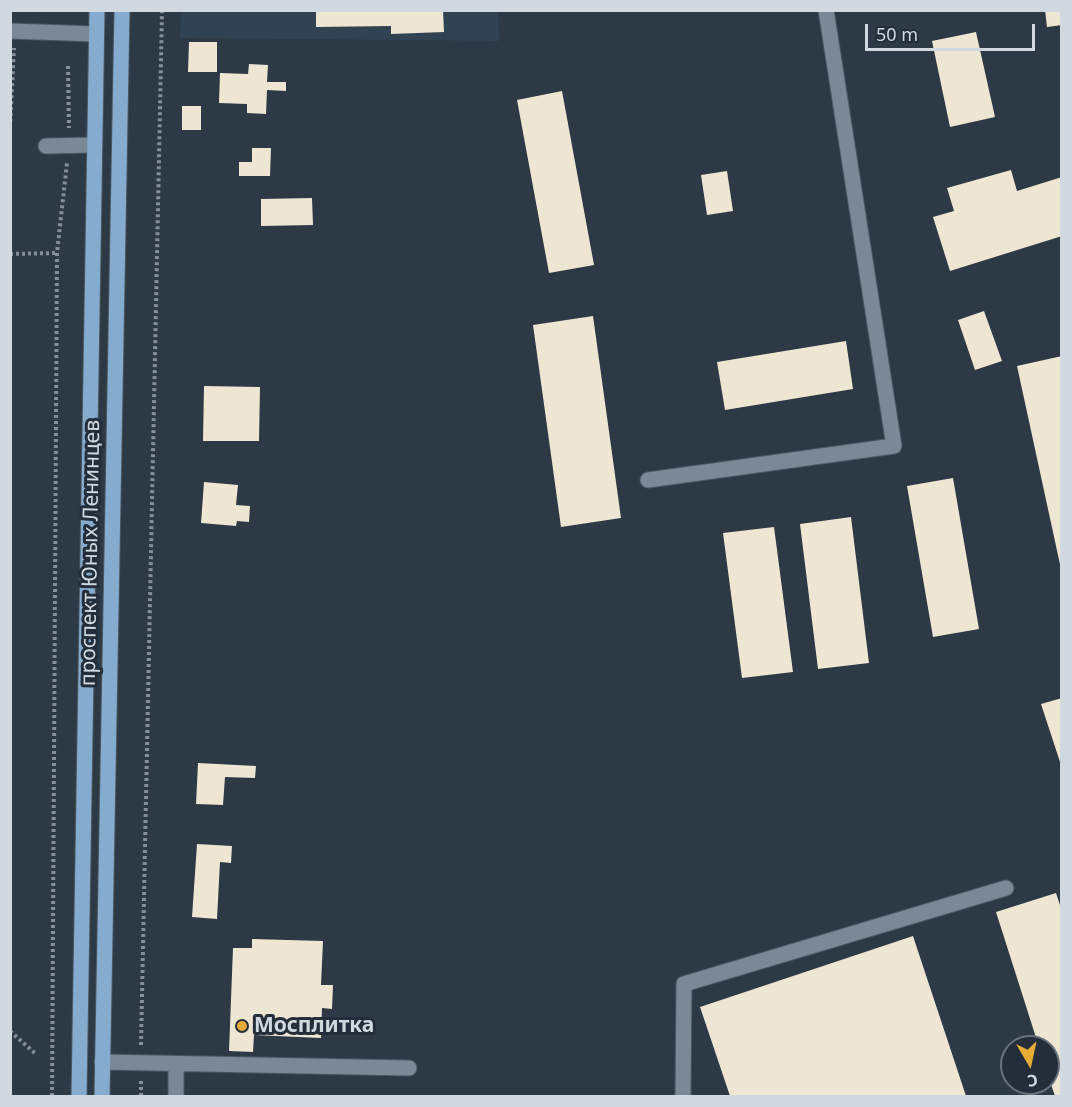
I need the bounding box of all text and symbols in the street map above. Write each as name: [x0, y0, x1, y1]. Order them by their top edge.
scale bar: [868, 12, 1038, 50]
text: 50 m: [876, 22, 918, 46]
street label: проспект Юных Ленинцев: [76, 420, 106, 686]
place label: Мосплитка: [254, 1013, 374, 1039]
marker: Мосплитка: [235, 1019, 249, 1033]
north arrow: [1000, 1035, 1060, 1095]
text: С: [1026, 1069, 1039, 1092]

